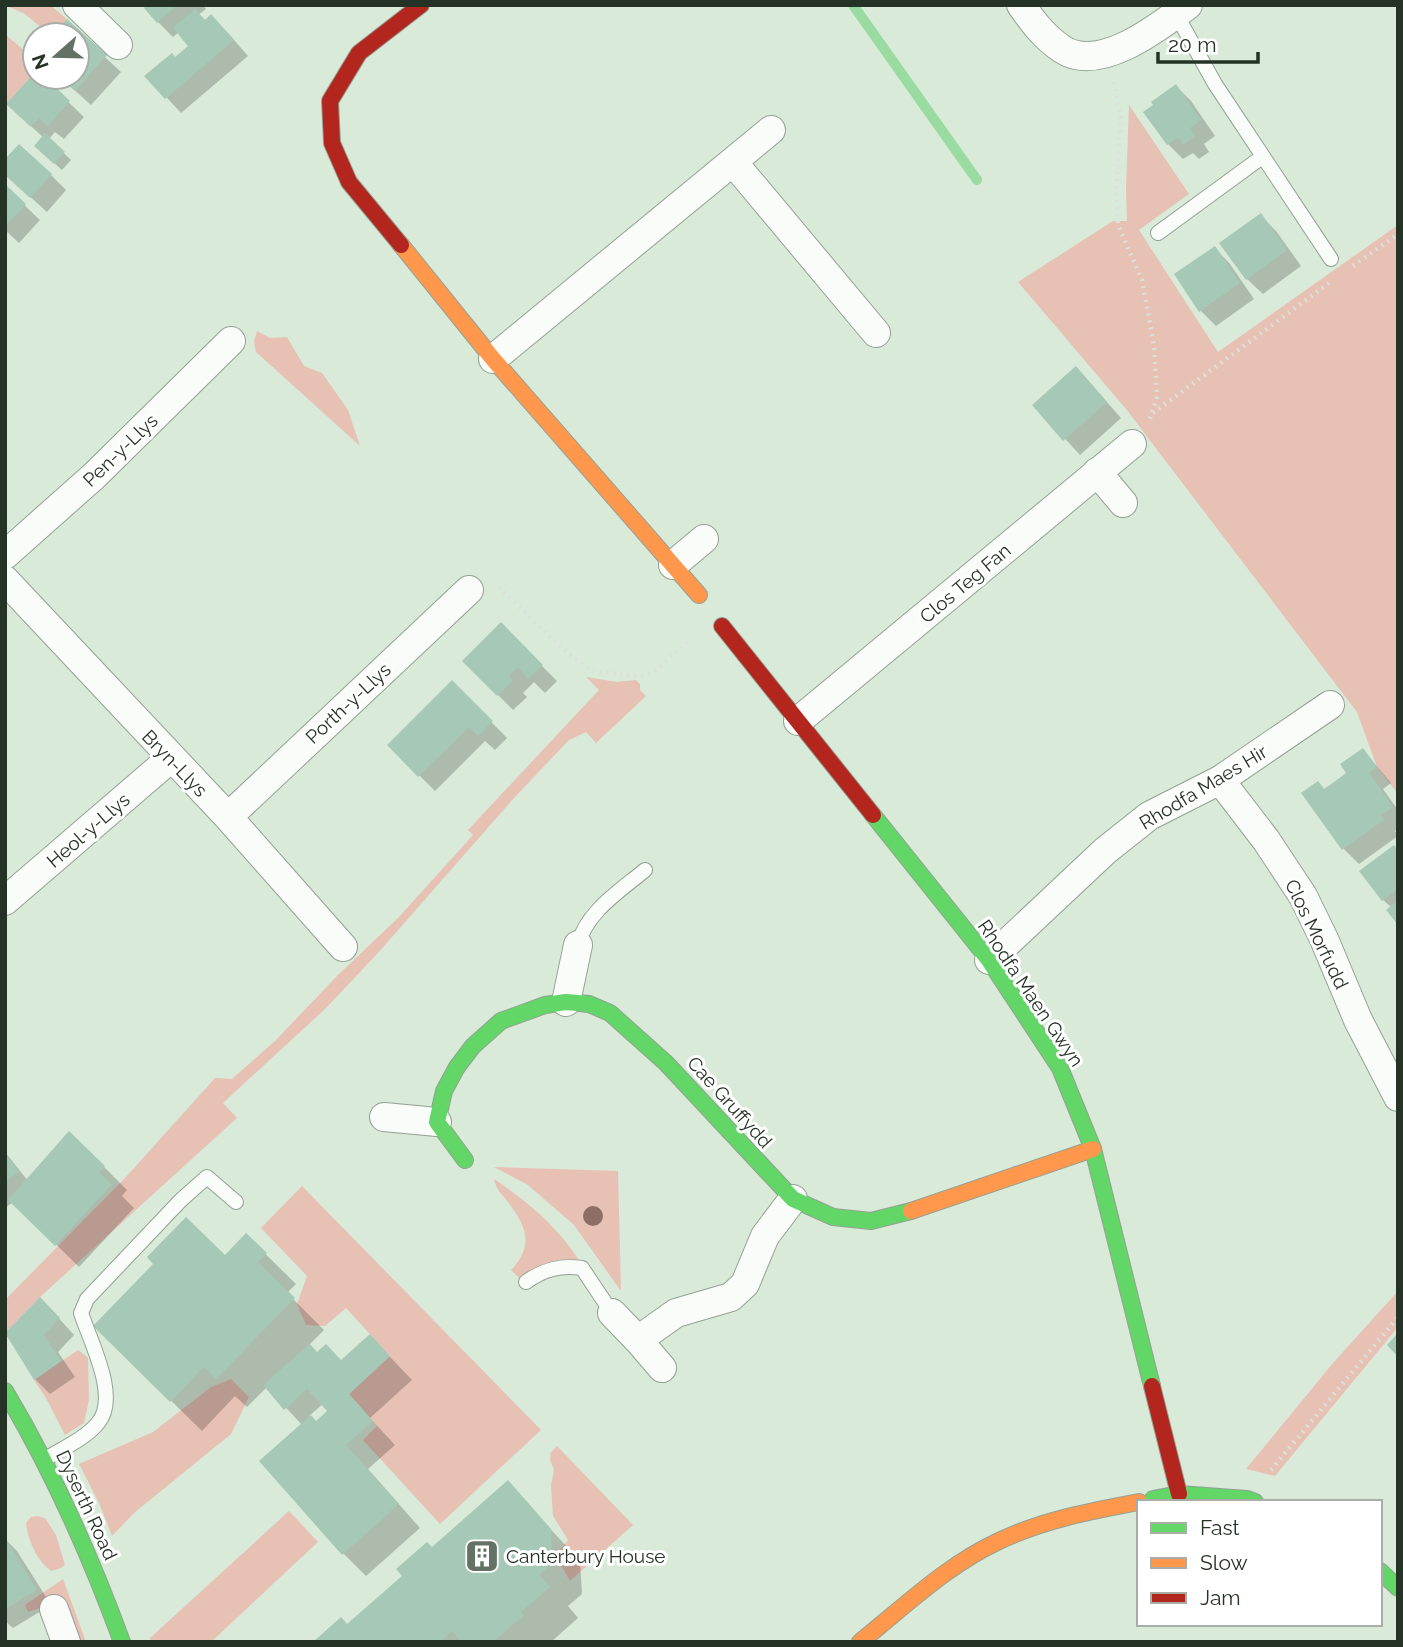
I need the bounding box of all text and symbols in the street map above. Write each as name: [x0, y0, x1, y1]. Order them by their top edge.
north arrow: [21, 21, 91, 91]
scale bar: [1158, 21, 1258, 65]
text: 20 m: [1168, 32, 1216, 57]
text: N: [27, 51, 53, 72]
street label: Pen-y-Llys: [78, 409, 162, 491]
street label: Clos Teg Fan: [915, 539, 1015, 627]
street label: Porth-y-Llys: [301, 658, 395, 748]
street label: Bryn-Llys: [138, 725, 212, 801]
street label: Rhodfa Maes Hir: [1135, 740, 1271, 834]
street label: Heol-y-Llys: [42, 788, 134, 872]
street label: Clos Morfudd: [1281, 876, 1353, 992]
street label: Rhodfa Maen Gwyn: [974, 915, 1088, 1071]
street label: Cae Gruffydd: [683, 1052, 777, 1152]
street label: Dyserth Road: [52, 1447, 122, 1563]
legend: [1137, 1500, 1382, 1626]
text: Fast: [1200, 1515, 1240, 1540]
building icon: Canterbury House: [463, 1537, 501, 1575]
place label: Canterbury House: [506, 1545, 665, 1567]
text: Slow: [1200, 1550, 1248, 1575]
text: Jam: [1200, 1585, 1241, 1610]

